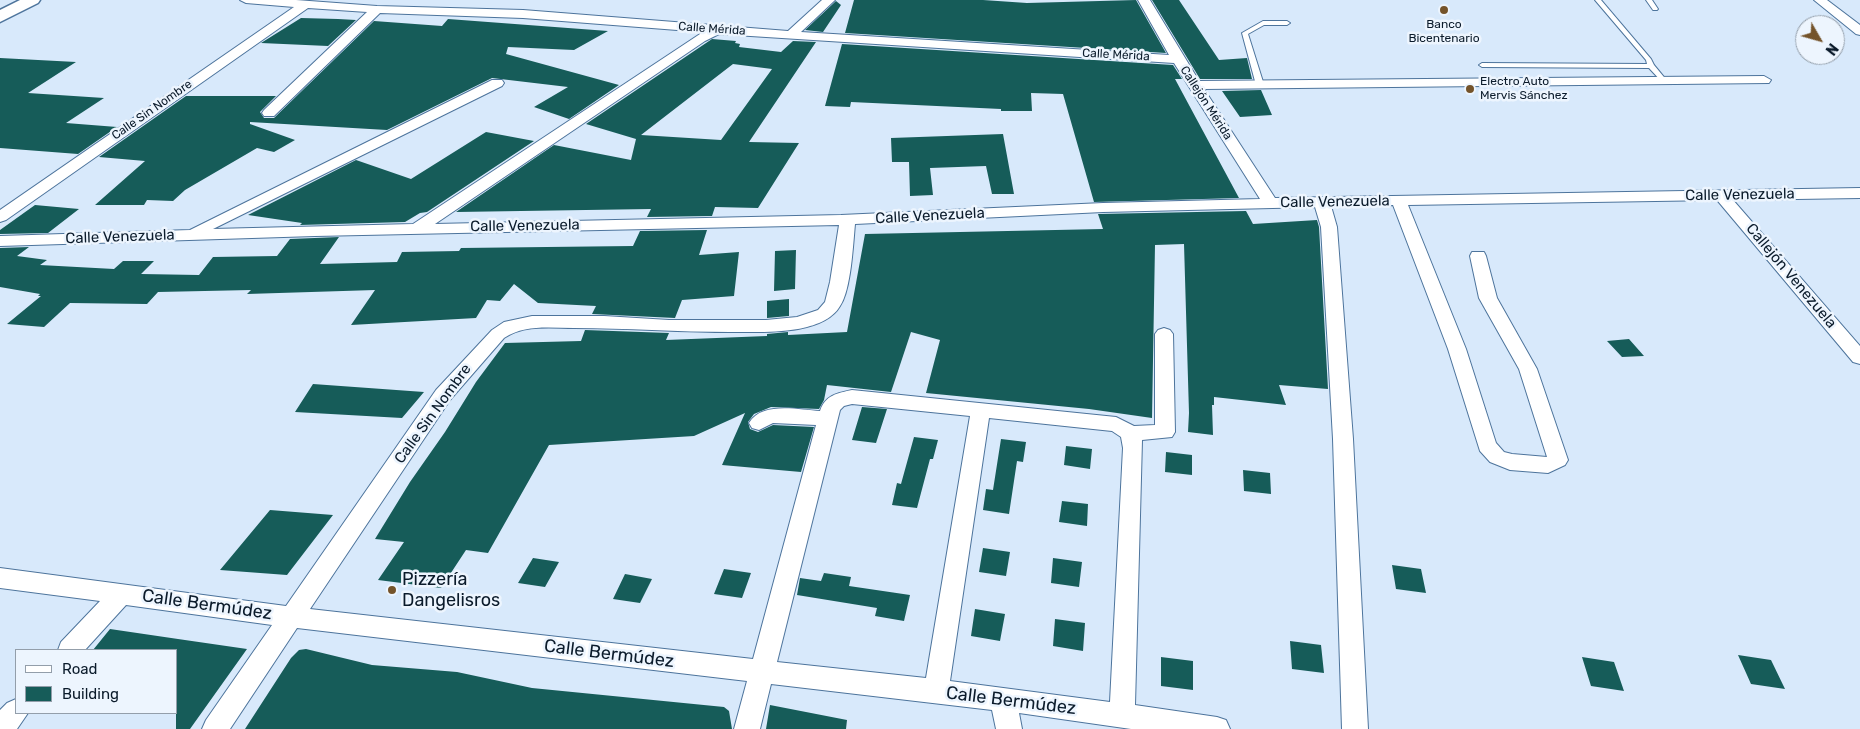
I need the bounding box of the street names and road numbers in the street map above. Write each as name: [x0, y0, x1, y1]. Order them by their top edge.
street label: Calle Mérida: [678, 19, 746, 39]
street label: Calle Mérida: [1082, 46, 1150, 64]
street label: Callejón Mérida: [1177, 64, 1235, 142]
street label: Calle Sin Nombre: [109, 77, 195, 143]
street label: Calle Venezuela: [1685, 185, 1795, 205]
street label: Calle Venezuela: [1280, 192, 1390, 212]
street label: Calle Venezuela: [875, 204, 985, 228]
street label: Calle Venezuela: [470, 216, 580, 236]
street label: Callejón Venezuela: [1742, 220, 1840, 332]
street label: Calle Venezuela: [65, 226, 175, 248]
street label: Calle Sin Nombre: [391, 361, 475, 467]
street label: Calle Bermúdez: [141, 585, 273, 625]
street label: Calle Bermúdez: [543, 635, 675, 673]
street label: Calle Bermúdez: [945, 682, 1077, 720]

